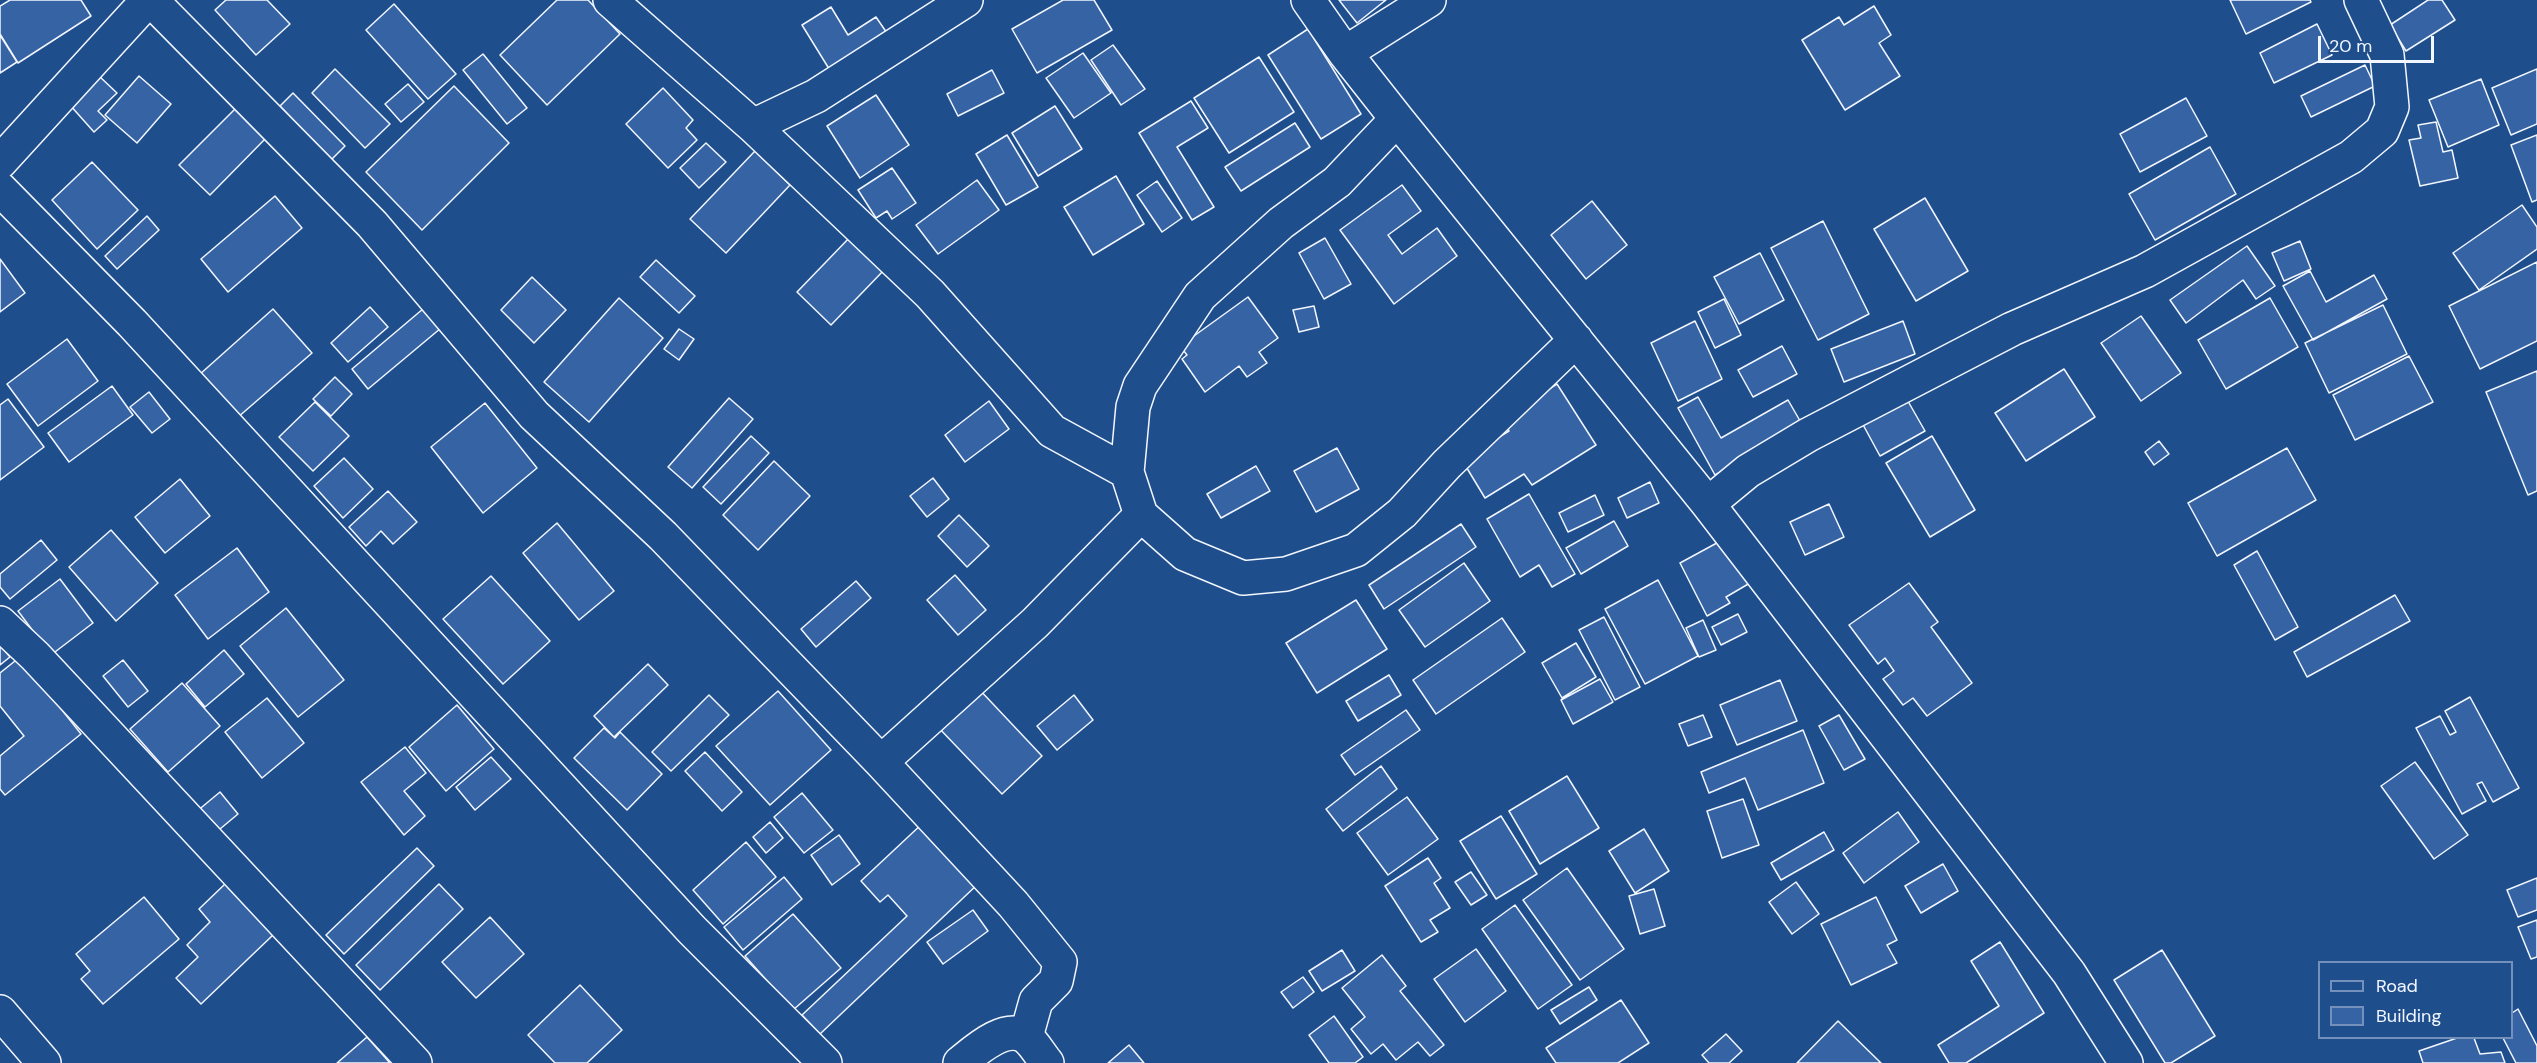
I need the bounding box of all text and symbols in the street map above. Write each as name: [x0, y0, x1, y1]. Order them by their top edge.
scale bar: [2321, 24, 2436, 62]
text: 20 m: [2329, 34, 2372, 58]
legend: [2318, 961, 2513, 1039]
text: Road: [2376, 974, 2418, 998]
text: Building: [2376, 1004, 2441, 1028]

